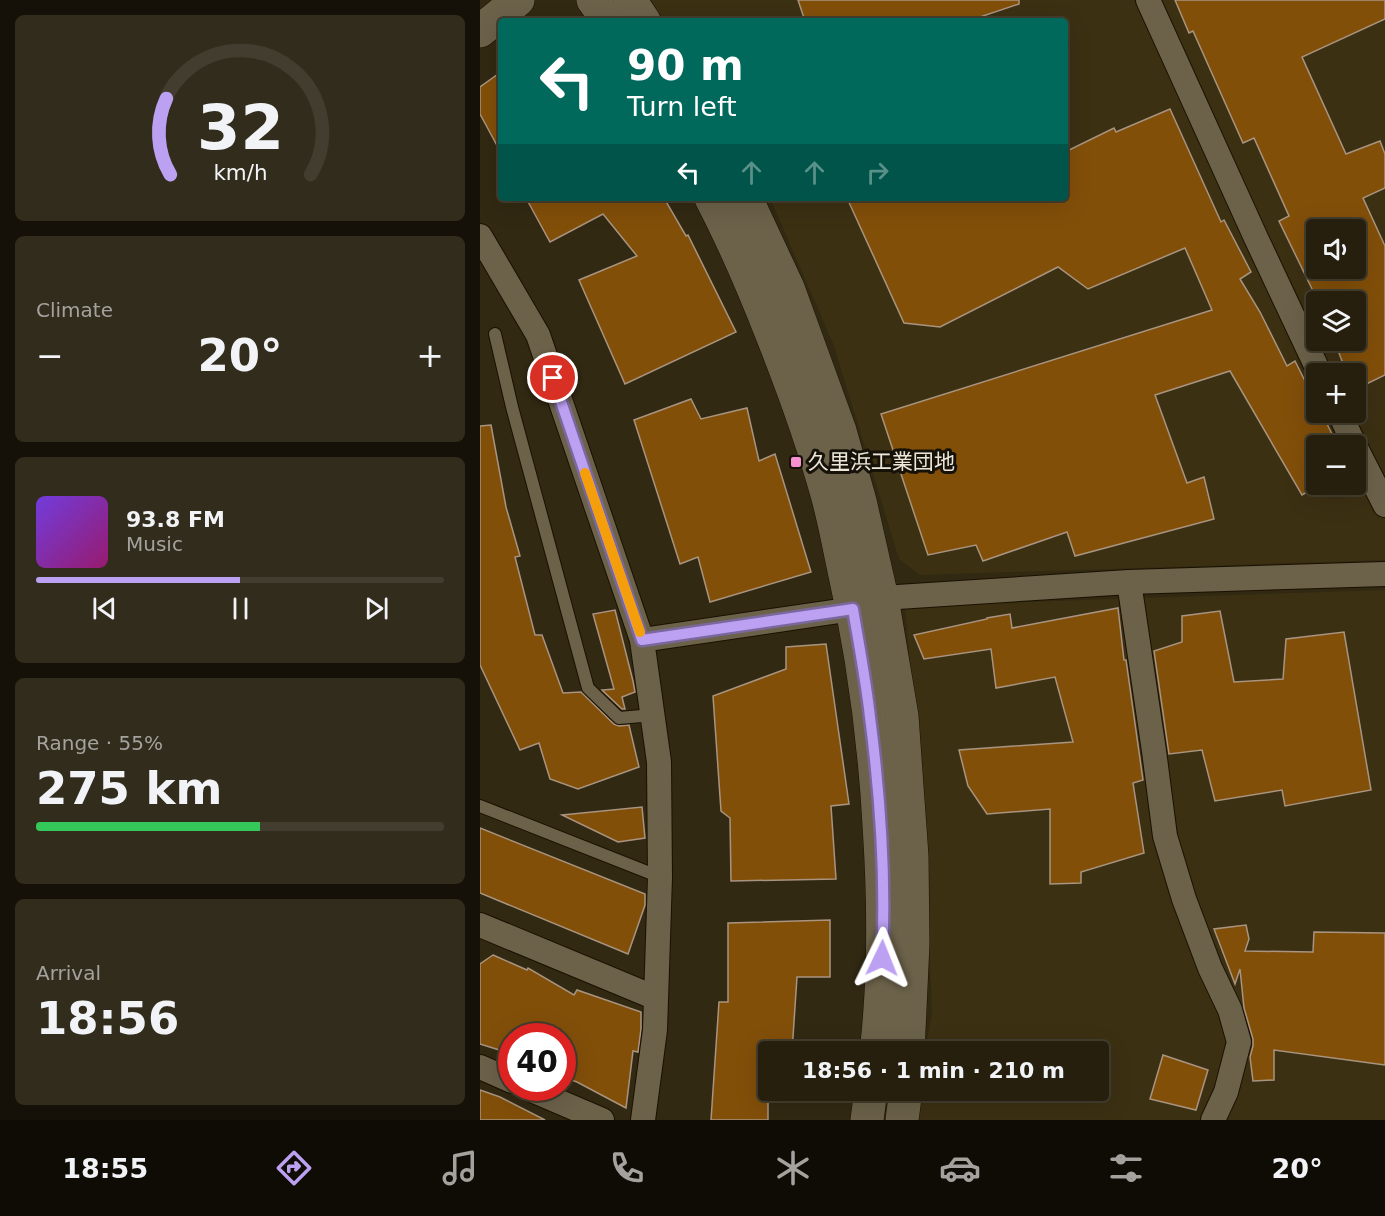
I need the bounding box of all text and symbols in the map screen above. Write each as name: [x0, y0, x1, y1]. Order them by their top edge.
text: 90 m: [627, 41, 744, 90]
icon: left: [528, 42, 606, 120]
text: 32: [197, 91, 283, 164]
text: Turn left: [627, 91, 737, 122]
icon: left: [672, 156, 705, 189]
icon: ahead: [735, 156, 768, 189]
icon: ahead: [798, 156, 831, 189]
icon: right: [861, 156, 894, 189]
text: km/h: [213, 160, 267, 185]
map controls: [1306, 219, 1366, 495]
button: sound: [1306, 219, 1366, 279]
button: layers: [1306, 291, 1366, 351]
text: Climate: [36, 298, 113, 322]
text: 20°: [197, 329, 283, 382]
text: −: [36, 336, 64, 375]
text: +: [416, 336, 444, 375]
pin: [527, 352, 578, 403]
icon: arrive: [536, 361, 569, 394]
button: +: [1306, 363, 1366, 423]
button: −: [1306, 435, 1366, 495]
place label: 久里浜工業団地: [808, 450, 955, 474]
marker: 久里浜工業団地: [789, 455, 803, 469]
text: 93.8 FM: [126, 507, 225, 532]
text: Music: [126, 532, 183, 556]
icon: previous: [88, 592, 121, 625]
icon: pause: [224, 592, 257, 625]
icon: next: [360, 592, 393, 625]
text: Range · 55%: [36, 731, 163, 755]
text: 275 km: [36, 762, 222, 815]
position arrow: [850, 926, 914, 990]
text: Arrival: [36, 961, 101, 985]
text: 18:56: [36, 992, 179, 1045]
speed limit sign: 40: [498, 1023, 576, 1101]
text: 18:56 · 1 min · 210 m: [802, 1058, 1065, 1083]
icon: directions: [273, 1147, 315, 1189]
icon: music: [439, 1147, 481, 1189]
icon: phone: [606, 1147, 648, 1189]
icon: climate: [772, 1147, 814, 1189]
icon: car: [939, 1147, 981, 1189]
icon: filters: [1105, 1147, 1147, 1189]
text: 18:55: [62, 1153, 148, 1184]
text: 20°: [1272, 1153, 1323, 1184]

